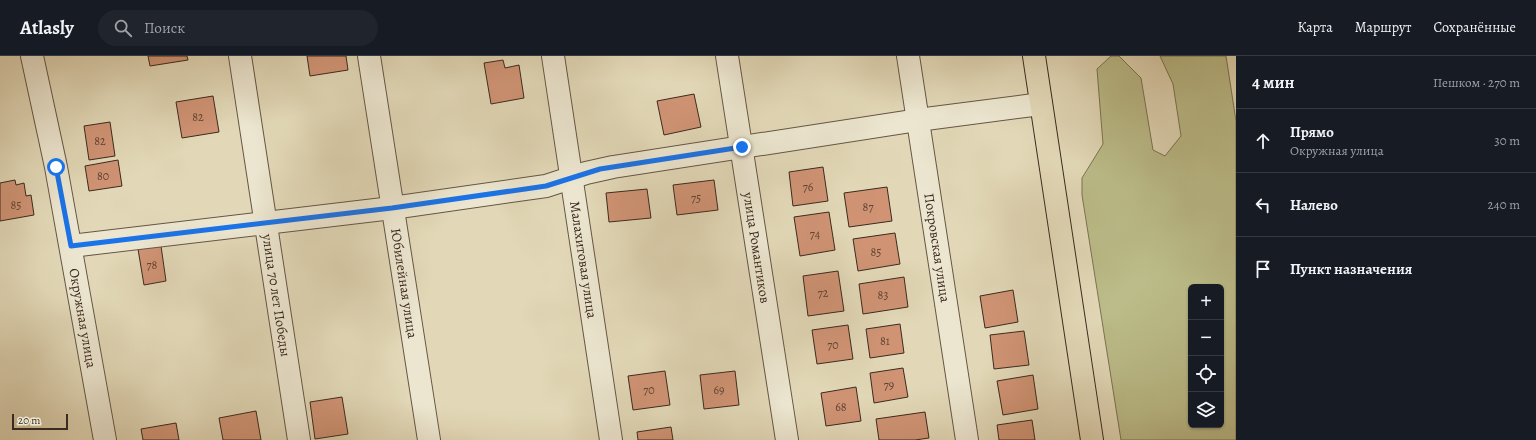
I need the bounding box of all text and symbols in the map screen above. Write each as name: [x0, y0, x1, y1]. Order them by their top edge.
search box: [98, 10, 378, 46]
text: Atlasly: [20, 15, 74, 41]
icon: search: [112, 17, 134, 39]
text: Поиск: [144, 18, 185, 38]
text: Карта: [1298, 18, 1333, 37]
text: Маршрут: [1355, 18, 1411, 37]
text: Сохранённые: [1433, 18, 1516, 37]
text: 4 мин: [1252, 71, 1295, 94]
text: Пешком · 270 m: [1433, 74, 1520, 91]
house number: 82: [192, 109, 204, 125]
text: Прямо: [1290, 122, 1334, 142]
icon: ahead: [1252, 130, 1274, 152]
text: 30 m: [1494, 132, 1520, 149]
house number: 82: [94, 133, 106, 149]
route end: [733, 138, 751, 156]
text: Окружная улица: [1290, 142, 1384, 159]
route start: [47, 158, 65, 176]
house number: 80: [97, 168, 109, 184]
house number: 76: [803, 179, 814, 195]
house number: 75: [691, 190, 701, 206]
street label: улица Романтиков: [739, 190, 775, 305]
street label: Покровская улица: [920, 192, 955, 304]
icon: left: [1252, 194, 1274, 216]
text: Налево: [1290, 195, 1338, 215]
text: 240 m: [1488, 196, 1520, 213]
house number: 85: [11, 197, 21, 213]
house number: 87: [863, 199, 874, 215]
street label: Малахитовая улица: [566, 200, 602, 320]
house number: 74: [810, 226, 821, 242]
street label: Юбилейная улица: [387, 227, 423, 340]
street label: улица 70 лет Победы: [258, 232, 296, 358]
house number: 85: [871, 244, 881, 260]
house number: 78: [147, 257, 158, 273]
icon: arrive: [1252, 258, 1274, 280]
text: Пункт назначения: [1290, 259, 1412, 279]
street label: Окружная улица: [65, 267, 101, 370]
map controls: [1188, 284, 1224, 428]
button: +: [1188, 284, 1224, 320]
house number: 72: [818, 285, 829, 301]
house number: 83: [878, 287, 888, 303]
button: −: [1188, 320, 1224, 356]
house number: 81: [880, 333, 890, 349]
house number: 70: [827, 337, 839, 353]
button: locate: [1188, 356, 1224, 392]
house number: 79: [884, 377, 894, 393]
house number: 70: [643, 382, 655, 398]
house number: 69: [713, 382, 725, 398]
button: layers: [1188, 392, 1224, 428]
house number: 68: [835, 399, 847, 415]
scale bar: [12, 412, 68, 431]
text: 20 m: [18, 413, 40, 428]

